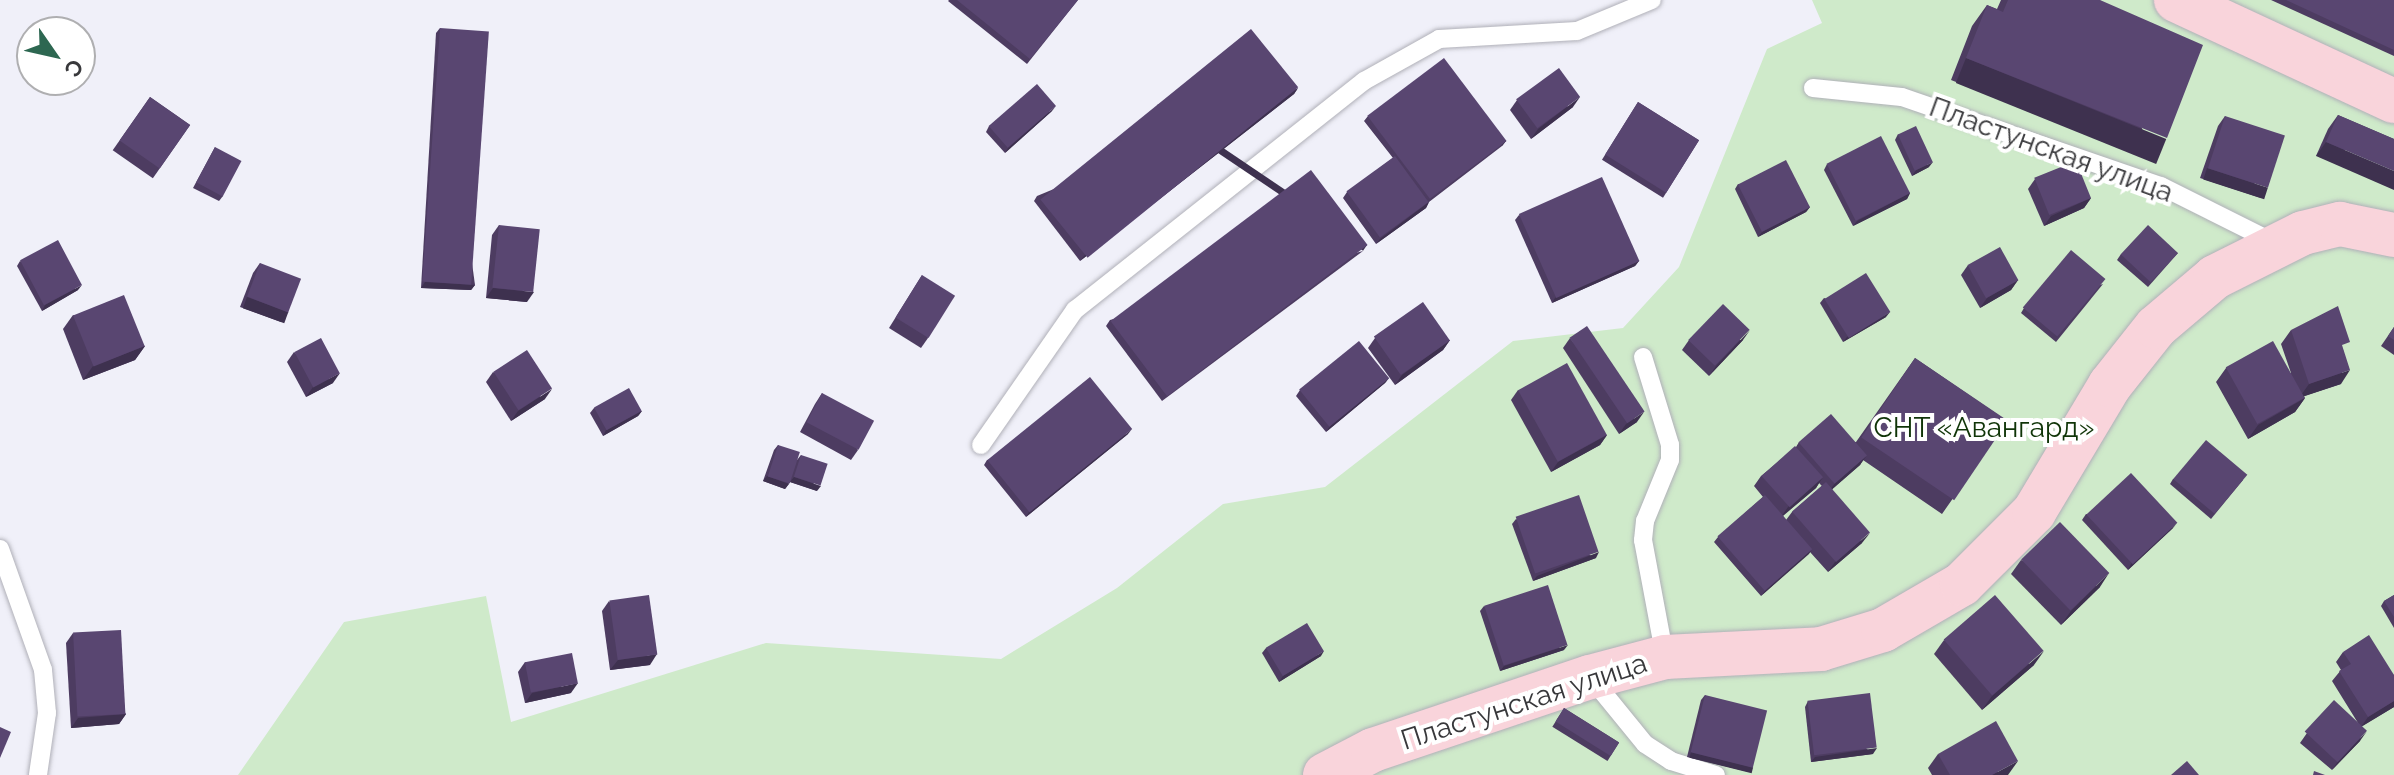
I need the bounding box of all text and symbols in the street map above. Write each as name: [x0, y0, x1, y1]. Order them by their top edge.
north arrow: [16, 16, 96, 96]
text: С: [59, 55, 89, 82]
street label: Пластунская улица: [1924, 90, 2178, 210]
park label: СНТ «Авангард»: [1873, 411, 2095, 445]
street label: Пластунская улица: [1396, 646, 1652, 758]

